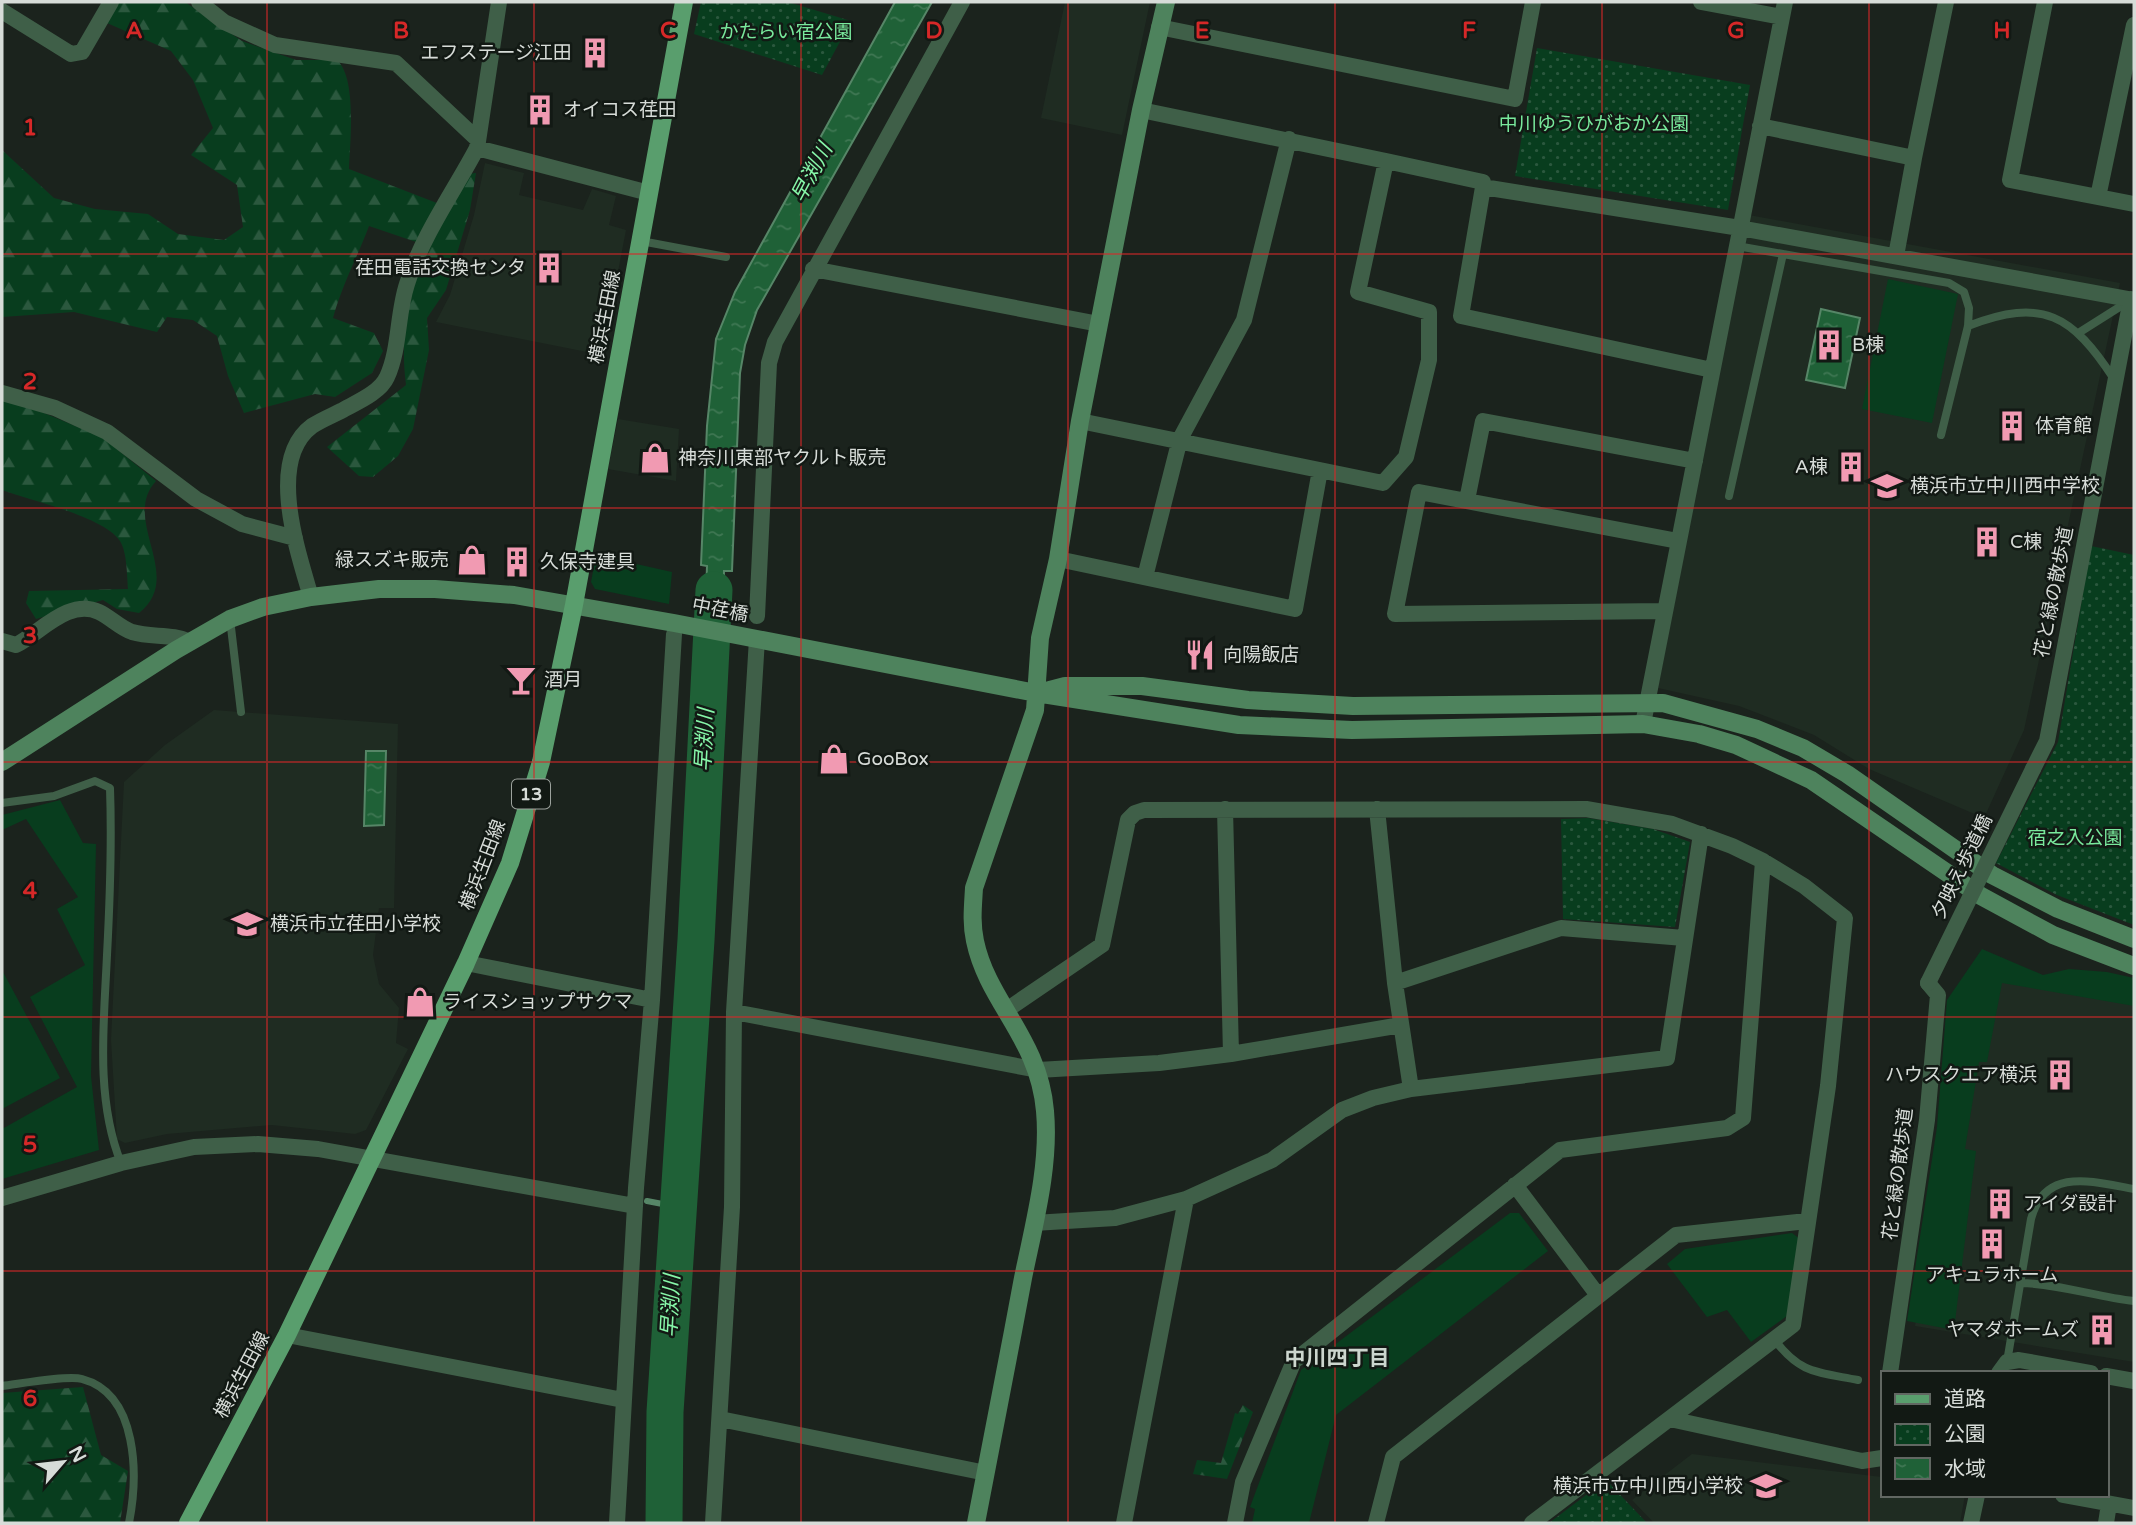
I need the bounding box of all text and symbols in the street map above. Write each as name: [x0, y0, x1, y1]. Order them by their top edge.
text: A: [125, 17, 143, 45]
text: B: [393, 17, 409, 45]
text: C: [660, 17, 676, 45]
text: D: [925, 17, 943, 45]
text: E: [1195, 17, 1209, 45]
text: F: [1462, 17, 1476, 45]
text: G: [1727, 17, 1745, 45]
text: H: [1993, 17, 2011, 45]
park label: かたらい宿公園: [719, 21, 853, 43]
building icon: エフステージ江田: [578, 36, 612, 70]
place label: エフステージ江田: [420, 42, 572, 64]
building icon: オイコス荏田: [523, 93, 557, 127]
place label: オイコス荏田: [563, 99, 677, 121]
park label: 中川ゆうひがおか公園: [1499, 113, 1689, 135]
text: 1: [23, 114, 37, 142]
water label: 早渕川: [786, 138, 839, 207]
building icon: 荏田電話交換センタ: [532, 251, 566, 285]
place label: 荏田電話交換センタ: [355, 257, 526, 279]
street label: 横浜生田線: [585, 268, 625, 366]
building icon: B棟: [1812, 328, 1846, 362]
place label: B棟: [1852, 334, 1884, 356]
text: 2: [23, 368, 37, 396]
building icon: 体育館: [1995, 409, 2029, 443]
place label: 体育館: [2035, 415, 2092, 437]
shop icon: 神奈川東部ヤクルト販売: [638, 441, 672, 475]
place label: 神奈川東部ヤクルト販売: [678, 447, 886, 469]
building icon: A棟: [1834, 450, 1868, 484]
place label: A棟: [1795, 456, 1828, 478]
school or university icon: 横浜市立中川西中学校: [1870, 469, 1904, 503]
place label: 横浜市立中川西中学校: [1910, 475, 2100, 497]
building icon: C棟: [1970, 525, 2004, 559]
street label: 花と緑の散歩道: [2031, 525, 2077, 659]
place label: C棟: [2010, 531, 2042, 553]
shop icon: 緑スズキ販売: [455, 543, 489, 577]
building icon: 久保寺建具: [500, 545, 534, 579]
place label: 緑スズキ販売: [335, 549, 449, 571]
place label: 久保寺建具: [540, 551, 635, 573]
street label: 中荏橋: [690, 594, 750, 626]
text: 3: [23, 622, 37, 650]
restaurant icon: 向陽飯店: [1183, 638, 1217, 672]
place label: 向陽飯店: [1223, 644, 1299, 666]
bar icon: 酒月: [504, 663, 538, 697]
place label: 酒月: [544, 669, 582, 691]
water label: 早渕川: [691, 706, 719, 772]
shop icon: GooBox: [817, 742, 851, 776]
place label: GooBox: [857, 748, 929, 770]
road number: 13: [512, 780, 550, 808]
street label: 夕映え歩道橋: [1927, 811, 1997, 923]
street label: 横浜生田線: [456, 817, 510, 913]
park label: 宿之入公園: [2027, 827, 2123, 849]
text: 4: [23, 877, 38, 905]
school or university icon: 横浜市立荏田小学校: [230, 907, 264, 941]
place label: 横浜市立荏田小学校: [270, 913, 441, 935]
shop icon: ライスショップサクマ: [403, 985, 437, 1019]
place label: ライスショップサクマ: [443, 991, 632, 1013]
building icon: ハウスクエア横浜: [2043, 1058, 2077, 1092]
place label: ハウスクエア横浜: [1885, 1064, 2037, 1086]
street label: 花と緑の散歩道: [1879, 1107, 1917, 1241]
text: 5: [23, 1131, 37, 1159]
building icon: アイダ設計: [1983, 1187, 2017, 1221]
place label: アイダ設計: [2023, 1193, 2116, 1215]
building icon: アキュラホーム: [1975, 1227, 2009, 1261]
place label: アキュラホーム: [1926, 1264, 2058, 1286]
water label: 早渕川: [657, 1272, 685, 1338]
building icon: ヤマダホームズ: [2085, 1313, 2119, 1347]
place label: ヤマダホームズ: [1947, 1319, 2079, 1341]
street label: 横浜生田線: [210, 1328, 274, 1422]
district label: 中川四丁目: [1285, 1346, 1390, 1371]
legend: [1881, 1371, 2108, 1497]
text: 6: [23, 1385, 37, 1413]
text: 道路: [1944, 1387, 1986, 1412]
text: 公園: [1944, 1422, 1986, 1447]
north arrow: [28, 1427, 98, 1497]
text: N: [64, 1443, 90, 1466]
text: 水域: [1944, 1457, 1986, 1482]
school or university icon: 横浜市立中川西小学校: [1749, 1469, 1783, 1503]
place label: 横浜市立中川西小学校: [1553, 1475, 1743, 1497]

